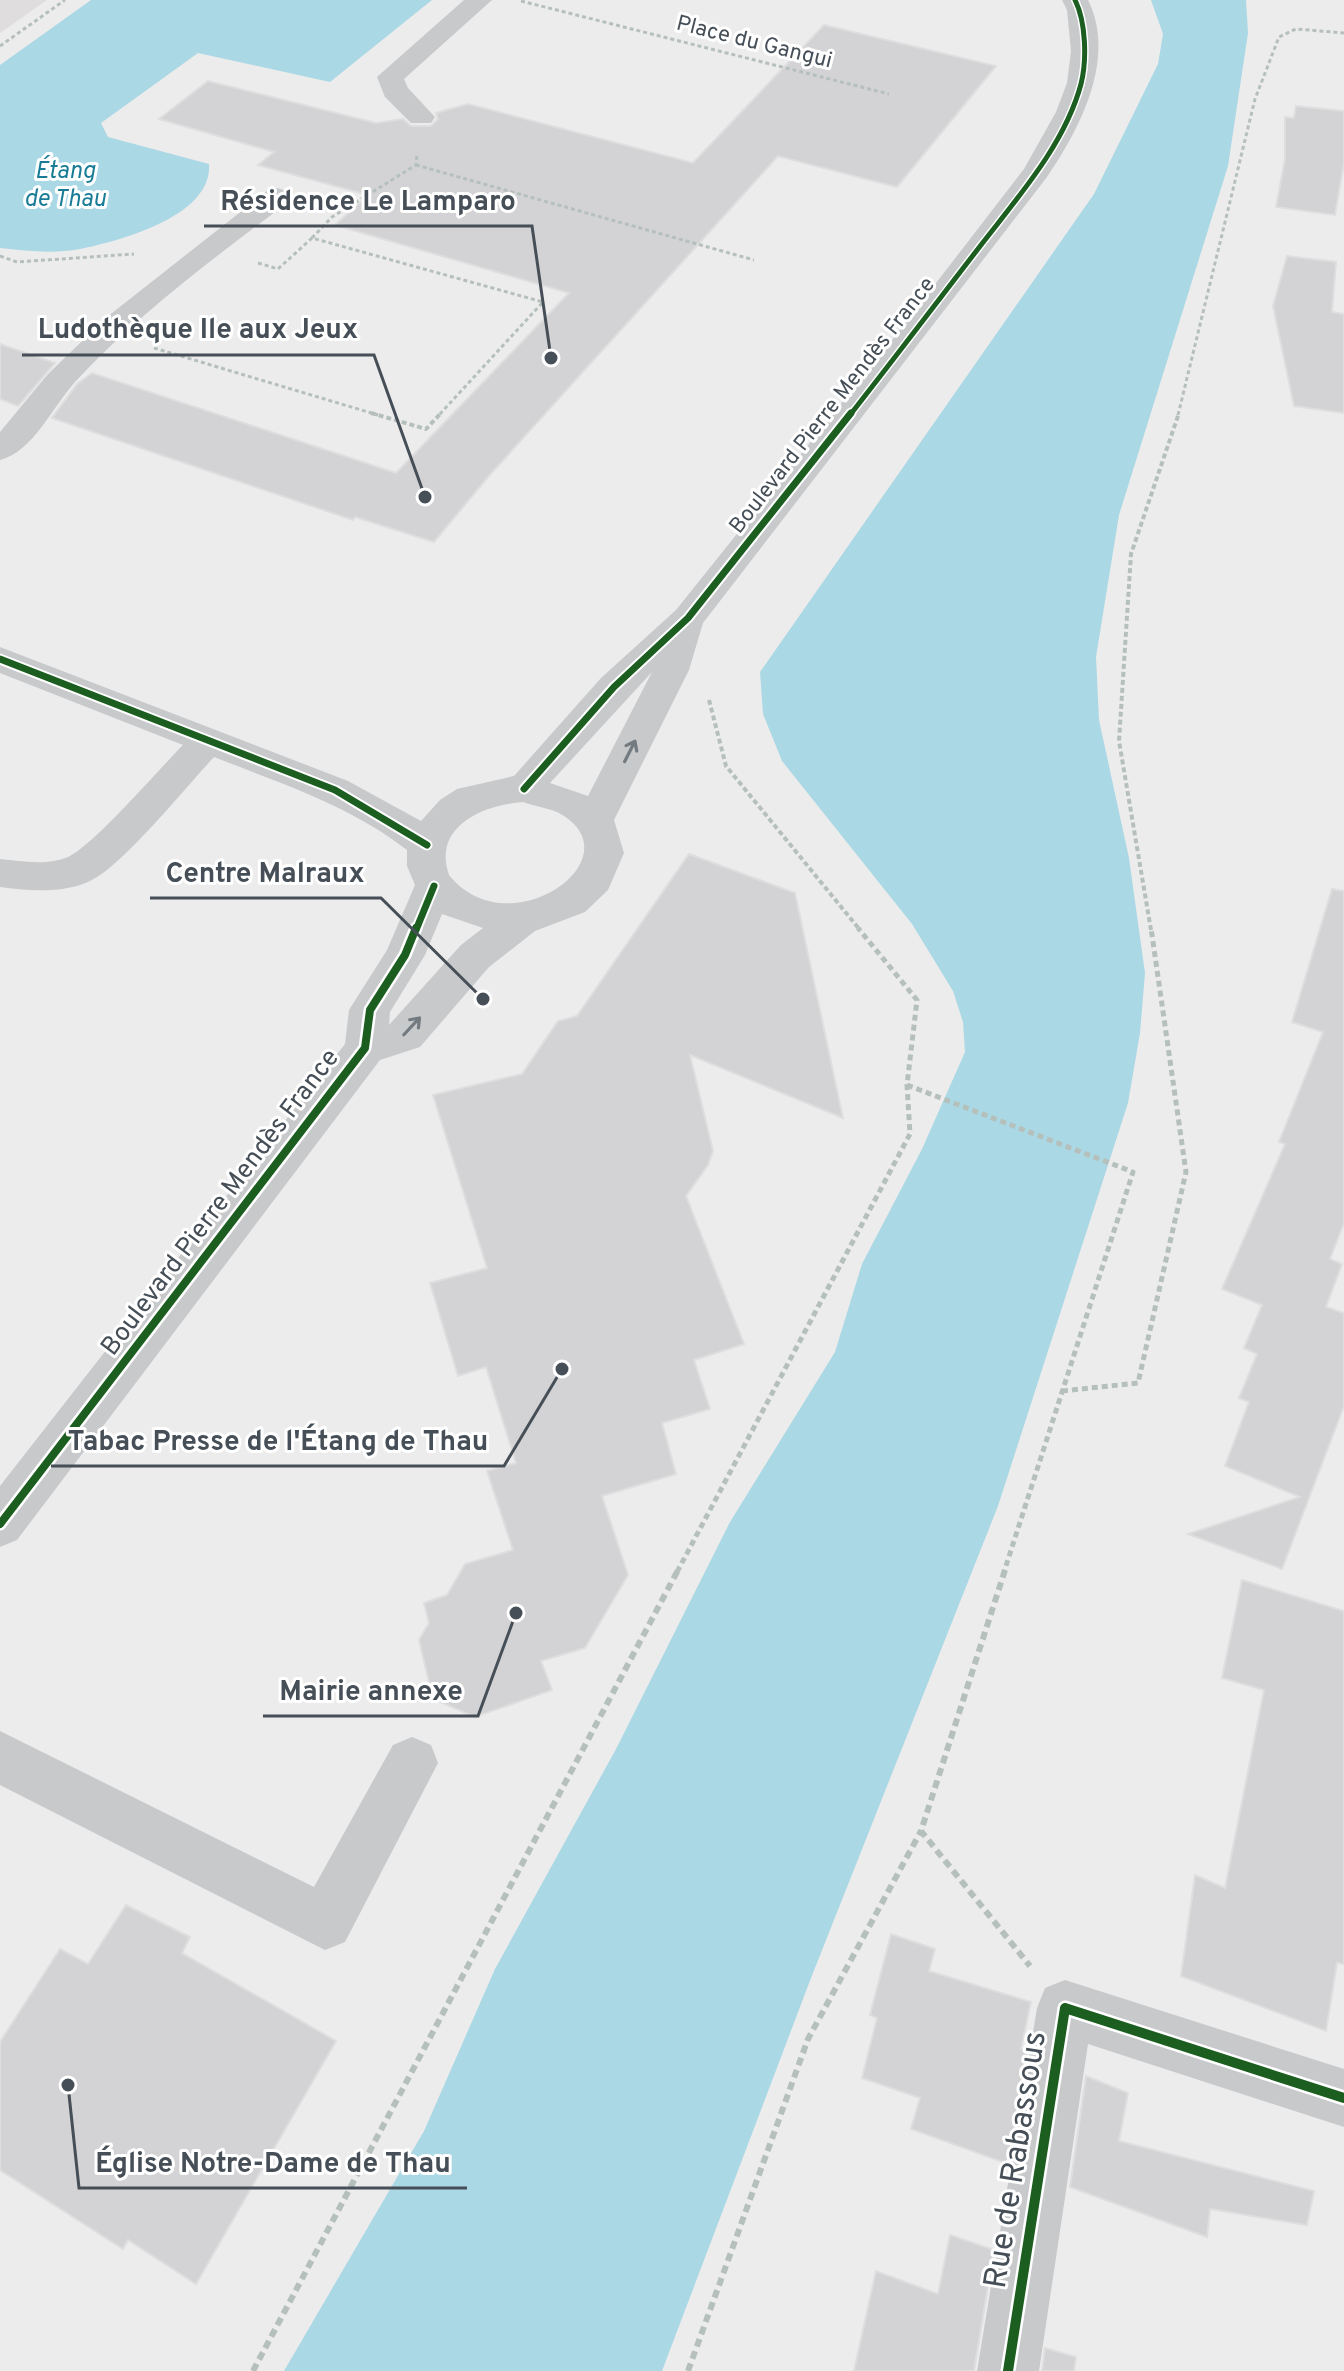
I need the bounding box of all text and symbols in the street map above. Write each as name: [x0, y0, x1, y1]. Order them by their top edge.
street label: Place du Gangui: [673, 11, 835, 75]
water label: Étang de Thau: [24, 155, 107, 215]
callout: Résidence Le Lamparo: [204, 174, 532, 226]
text: Résidence Le Lamparo: [220, 185, 516, 221]
street label: Boulevard Pierre Mendès France: [724, 272, 942, 540]
callout: Ludothèque Ile aux Jeux: [22, 303, 374, 355]
text: Ludothèque Ile aux Jeux: [38, 313, 358, 349]
one-way arrow: [623, 739, 639, 763]
callout: Centre Malraux: [150, 846, 381, 898]
text: Centre Malraux: [165, 857, 365, 893]
one-way arrow: [402, 1016, 421, 1037]
street label: Boulevard Pierre Mendès France: [95, 1043, 347, 1363]
callout: Tabac Presse de l'Étang de Thau: [51, 1414, 504, 1466]
text: Tabac Presse de l'Étang de Thau: [68, 1423, 488, 1461]
callout: Mairie annexe: [263, 1664, 478, 1716]
text: Mairie annexe: [279, 1675, 463, 1711]
street label: Rue de Rabassous: [977, 2029, 1057, 2291]
callout: Église Notre-Dame de Thau: [79, 2136, 467, 2188]
text: Église Notre-Dame de Thau: [95, 2145, 451, 2183]

